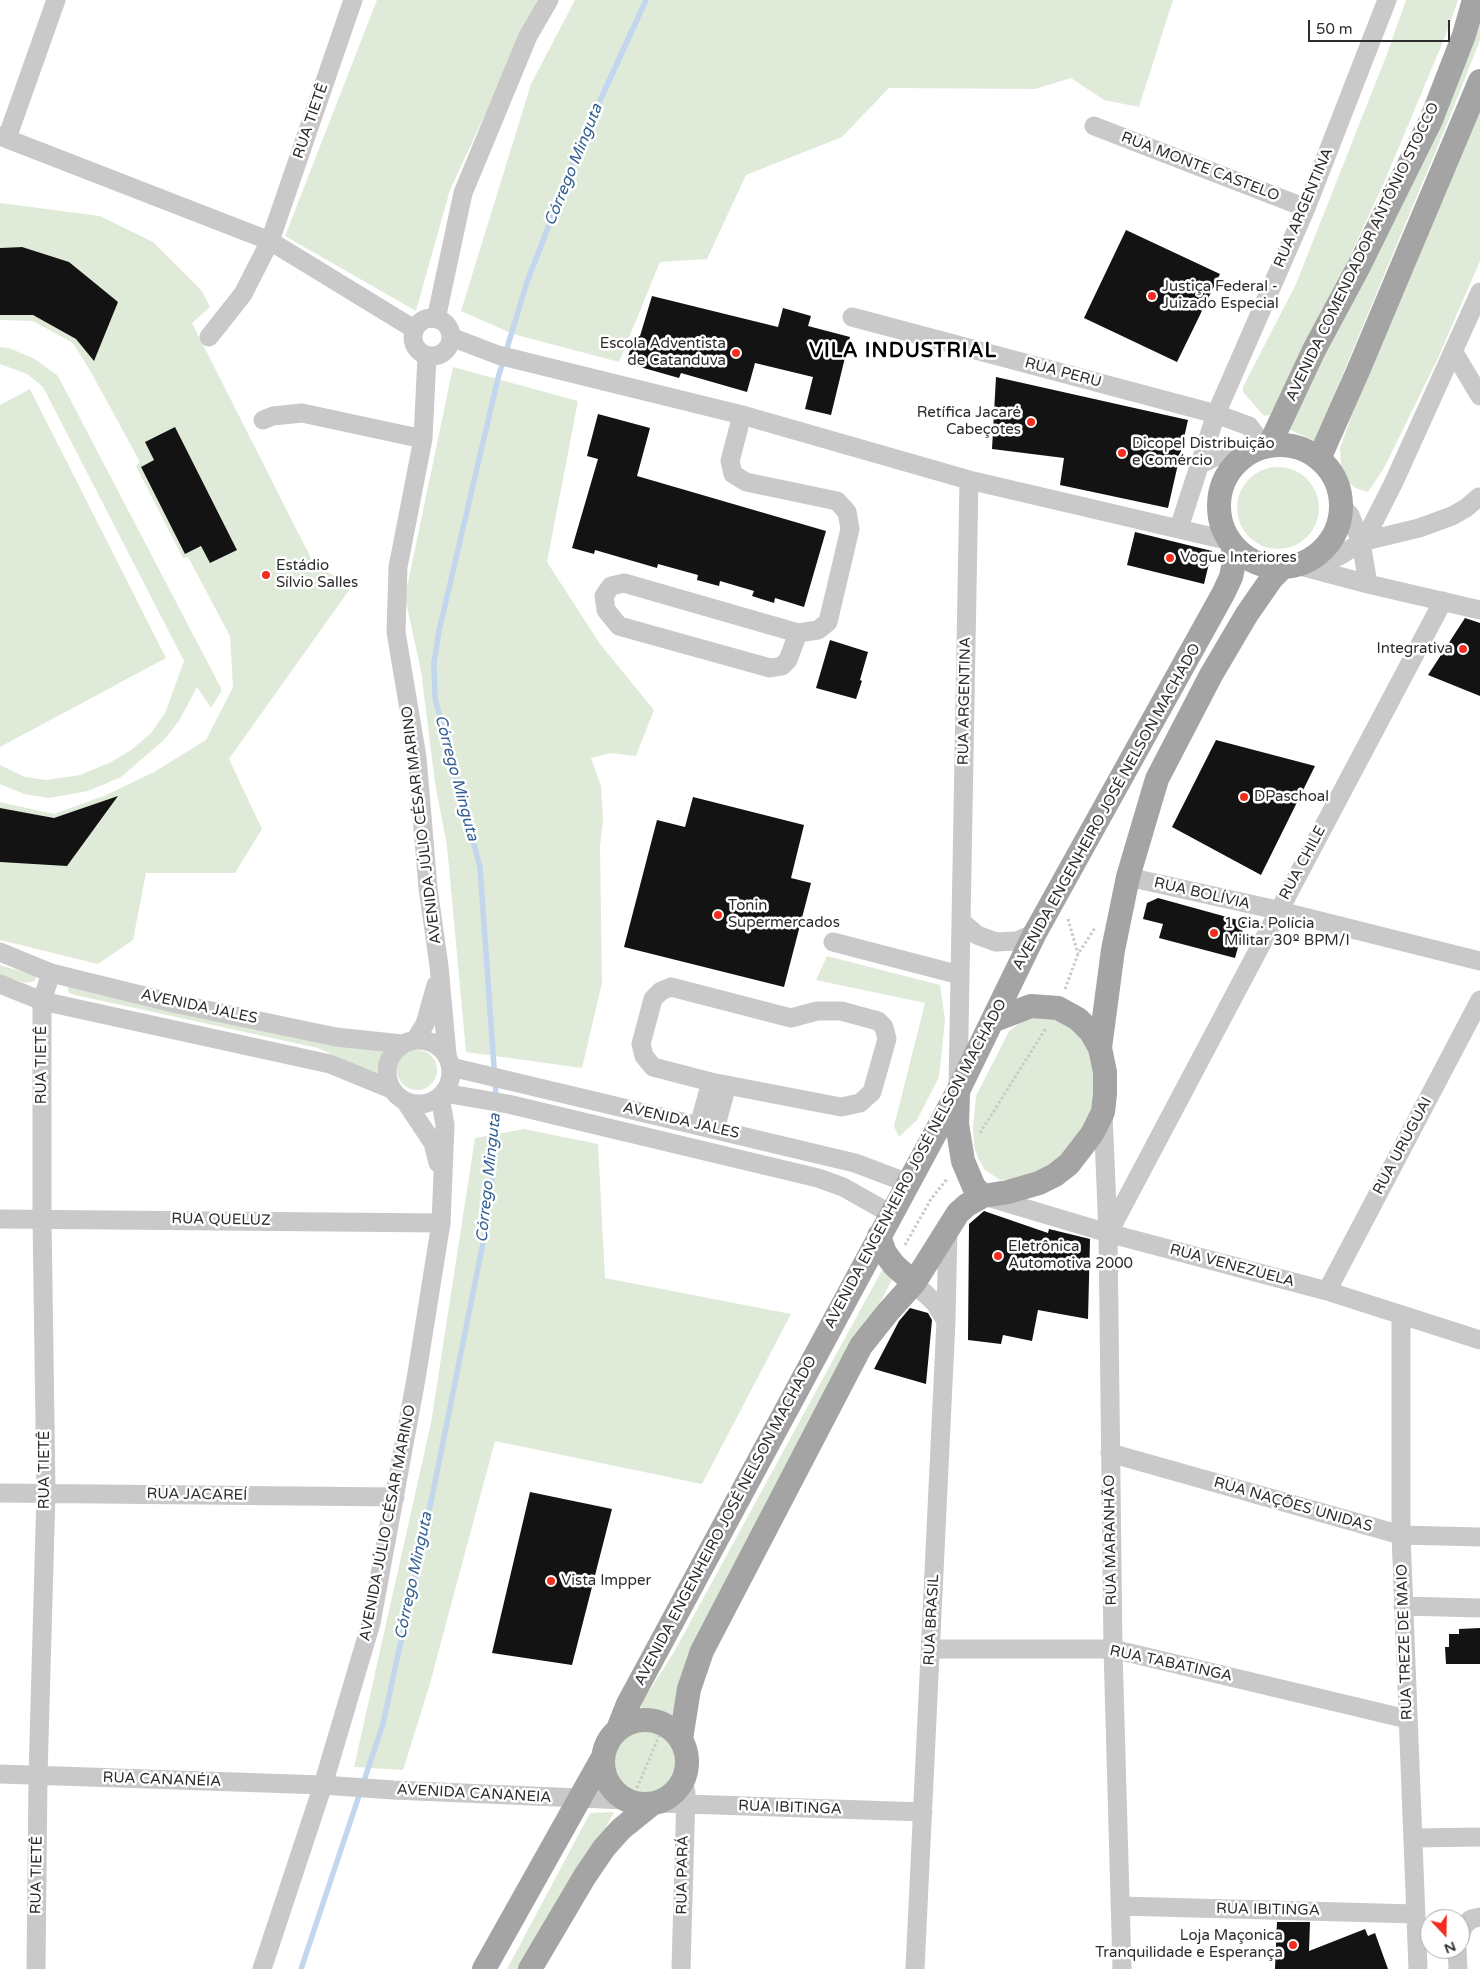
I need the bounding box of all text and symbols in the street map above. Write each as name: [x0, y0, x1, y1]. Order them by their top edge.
scale bar: [1310, 10, 1452, 42]
text: 50 m: [1316, 20, 1353, 38]
street label: RUA TIETÊ: [290, 81, 332, 161]
street label: AVENIDA COMENDADOR ANTÔNIO STOCCO: [1283, 100, 1443, 404]
water label: Córrego Minguta: [541, 101, 607, 229]
street label: RUA MONTE CASTELO: [1118, 128, 1282, 206]
street label: RUA ARGENTINA: [1271, 145, 1337, 271]
place label: Justiça Federal - Juizado Especial: [1162, 278, 1279, 313]
marker: Justiça Federal - Juizado Especial: [1146, 290, 1158, 302]
place label: Escola Adventista de Catanduva: [600, 335, 726, 370]
district label: VILA INDUSTRIAL: [807, 340, 999, 364]
marker: Escola Adventista de Catanduva: [730, 347, 742, 359]
street label: RUA PERU: [1023, 354, 1103, 392]
place label: Retífica Jacaré Cabeçotes: [917, 404, 1021, 439]
marker: Retífica Jacaré Cabeçotes: [1025, 416, 1037, 428]
place label: Dicopel Distribuição e Comércio: [1132, 435, 1275, 470]
marker: Dicopel Distribuição e Comércio: [1116, 447, 1128, 459]
place label: Vogue Interiores: [1180, 549, 1297, 567]
marker: Vogue Interiores: [1164, 552, 1176, 564]
place label: Estádio Sílvio Salles: [276, 557, 358, 592]
marker: Estádio Sílvio Salles: [260, 569, 272, 581]
street label: RUA ARGENTINA: [955, 637, 975, 765]
street label: AVENIDA ENGENHEIRO JOSÉ NELSON MACHADO: [1009, 640, 1205, 974]
place label: Integrativa: [1377, 640, 1453, 658]
marker: Integrativa: [1457, 643, 1469, 655]
street label: AVENIDA JÚLIO CÉSAR MARINO: [398, 705, 446, 945]
water label: Córrego Minguta: [430, 713, 482, 843]
place label: DPaschoal: [1254, 788, 1329, 806]
marker: DPaschoal: [1238, 791, 1250, 803]
street label: RUA CHILE: [1276, 823, 1330, 903]
street label: RUA BOLÍVIA: [1152, 874, 1252, 914]
place label: Tonin Supermercados: [728, 897, 840, 932]
marker: Tonin Supermercados: [712, 909, 724, 921]
place label: 1 Cia. Polícia Militar 30º BPM/I: [1224, 915, 1350, 950]
marker: 1 Cia. Polícia Militar 30º BPM/I: [1208, 927, 1220, 939]
street label: AVENIDA JALES: [139, 986, 259, 1028]
street label: AVENIDA ENGENHEIRO JOSÉ NELSON MACHADO: [821, 996, 1011, 1332]
street label: RUA TIETÊ: [33, 1026, 51, 1104]
street label: RUA URUGUAI: [1370, 1094, 1436, 1198]
street label: AVENIDA JALES: [621, 1099, 741, 1143]
water label: Córrego Minguta: [473, 1113, 505, 1243]
street label: RUA QUELUZ: [171, 1210, 271, 1230]
place label: Eletrônica Automotiva 2000: [1008, 1238, 1133, 1273]
street label: RUA VENEZUELA: [1168, 1241, 1296, 1291]
marker: Eletrônica Automotiva 2000: [992, 1250, 1004, 1262]
street label: AVENIDA ENGENHEIRO JOSÉ NELSON MACHADO: [631, 1353, 821, 1689]
street label: AVENIDA JÚLIO CÉSAR MARINO: [356, 1403, 420, 1643]
street label: RUA TIETÊ: [36, 1431, 54, 1509]
street label: RUA MARANHÃO: [1101, 1474, 1121, 1606]
street label: RUA NAÇÕES UNIDAS: [1212, 1474, 1374, 1536]
street label: RUA JACAREÍ: [146, 1485, 248, 1505]
water label: Córrego Minguta: [391, 1511, 437, 1641]
street label: RUA TREZE DE MAIO: [1393, 1564, 1417, 1720]
place label: Vista Impper: [561, 1572, 651, 1590]
street label: RUA BRASIL: [921, 1574, 943, 1666]
marker: Vista Impper: [545, 1575, 557, 1587]
street label: RUA TABATINGA: [1108, 1642, 1234, 1686]
street label: RUA CANANÉIA: [102, 1769, 222, 1791]
street label: AVENIDA CANANEIA: [396, 1781, 552, 1807]
street label: RUA IBITINGA: [738, 1797, 842, 1819]
street label: RUA PARÁ: [673, 1835, 693, 1915]
street label: RUA TIETÊ: [27, 1836, 47, 1914]
street label: RUA IBITINGA: [1216, 1900, 1320, 1920]
north arrow: [1420, 1909, 1470, 1959]
place label: Loja Maçonica Tranquilidade e Esperança: [1095, 1927, 1283, 1962]
text: N: [1442, 1938, 1458, 1957]
marker: Loja Maçonica Tranquilidade e Esperança: [1287, 1939, 1299, 1951]

